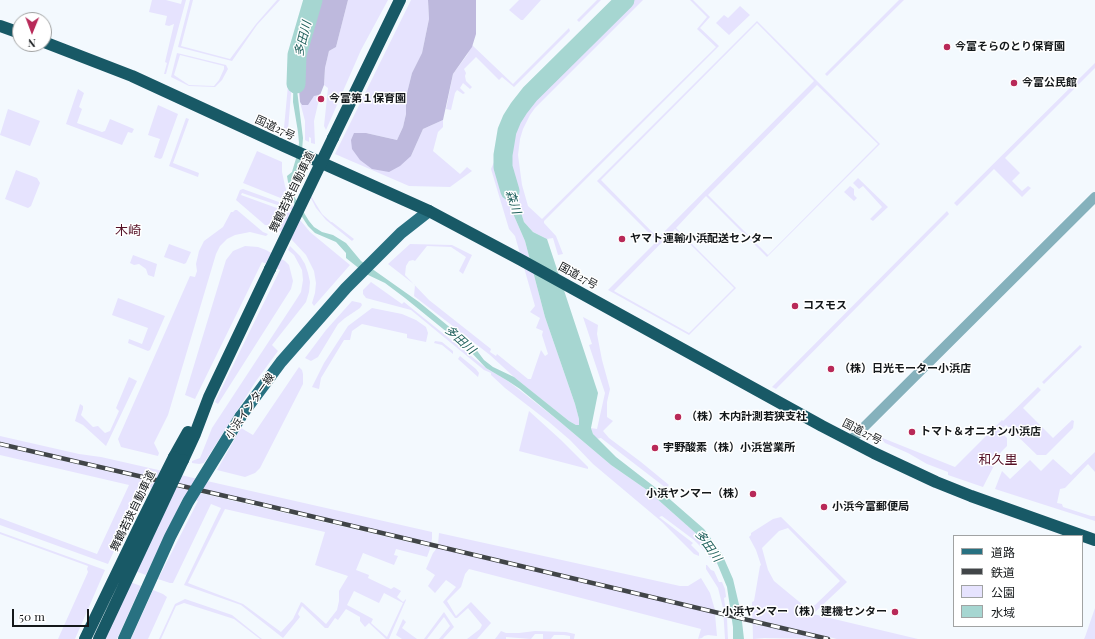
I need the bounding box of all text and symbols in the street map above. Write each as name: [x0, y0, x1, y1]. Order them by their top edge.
north arrow: [12, 12, 52, 52]
water label: 多田川: [292, 20, 314, 58]
text: N: [28, 36, 36, 51]
place label: 今富そらのとり保育園: [955, 40, 1065, 54]
marker: 今富そらのとり保育園: [942, 42, 952, 52]
place label: 今富公民館: [1022, 76, 1077, 90]
marker: 今富公民館: [1009, 78, 1019, 88]
place label: 今富第１保育園: [329, 92, 406, 106]
marker: 今富第１保育園: [316, 94, 326, 104]
street label: 国道27号: [253, 113, 297, 143]
street label: 舞鶴若狭自動車道: [267, 150, 317, 234]
water label: 森川: [502, 188, 524, 216]
district label: 木崎: [115, 223, 141, 239]
place label: ヤマト運輸小浜配送センター: [630, 232, 773, 246]
marker: ヤマト運輸小浜配送センター: [617, 234, 627, 244]
street label: 国道27号: [556, 260, 600, 292]
place label: コスモス: [803, 299, 847, 313]
marker: コスモス: [790, 301, 800, 311]
water label: 多田川: [442, 323, 478, 357]
place label: （株）日光モーター小浜店: [839, 362, 971, 376]
marker: （株）日光モーター小浜店: [826, 364, 836, 374]
street label: 小浜インター線: [223, 371, 277, 441]
place label: （株）木内計測若狭支社: [686, 410, 807, 424]
marker: （株）木内計測若狭支社: [673, 412, 683, 422]
street label: 国道27号: [840, 416, 884, 448]
place label: トマト＆オニオン小浜店: [920, 425, 1041, 439]
marker: トマト＆オニオン小浜店: [907, 427, 917, 437]
place label: 宇野酸素（株）小浜営業所: [663, 441, 795, 455]
marker: 宇野酸素（株）小浜営業所: [650, 443, 660, 453]
district label: 和久里: [979, 452, 1017, 468]
street label: 舞鶴若狭自動車道: [108, 469, 158, 553]
place label: 小浜ヤンマー（株）: [646, 487, 745, 501]
marker: 小浜ヤンマー（株）: [748, 489, 758, 499]
place label: 小浜今富郵便局: [832, 500, 909, 514]
marker: 小浜今富郵便局: [819, 502, 829, 512]
water label: 多田川: [692, 527, 724, 565]
legend: [953, 535, 1083, 627]
text: 道路: [991, 544, 1015, 560]
text: 鉄道: [991, 564, 1015, 580]
text: 公園: [991, 584, 1015, 600]
scale bar: [14, 601, 91, 627]
text: 水域: [991, 604, 1015, 620]
place label: 小浜ヤンマー（株）建機センター: [722, 605, 887, 619]
marker: 小浜ヤンマー（株）建機センター: [890, 607, 900, 617]
text: 50 m: [19, 608, 45, 624]

